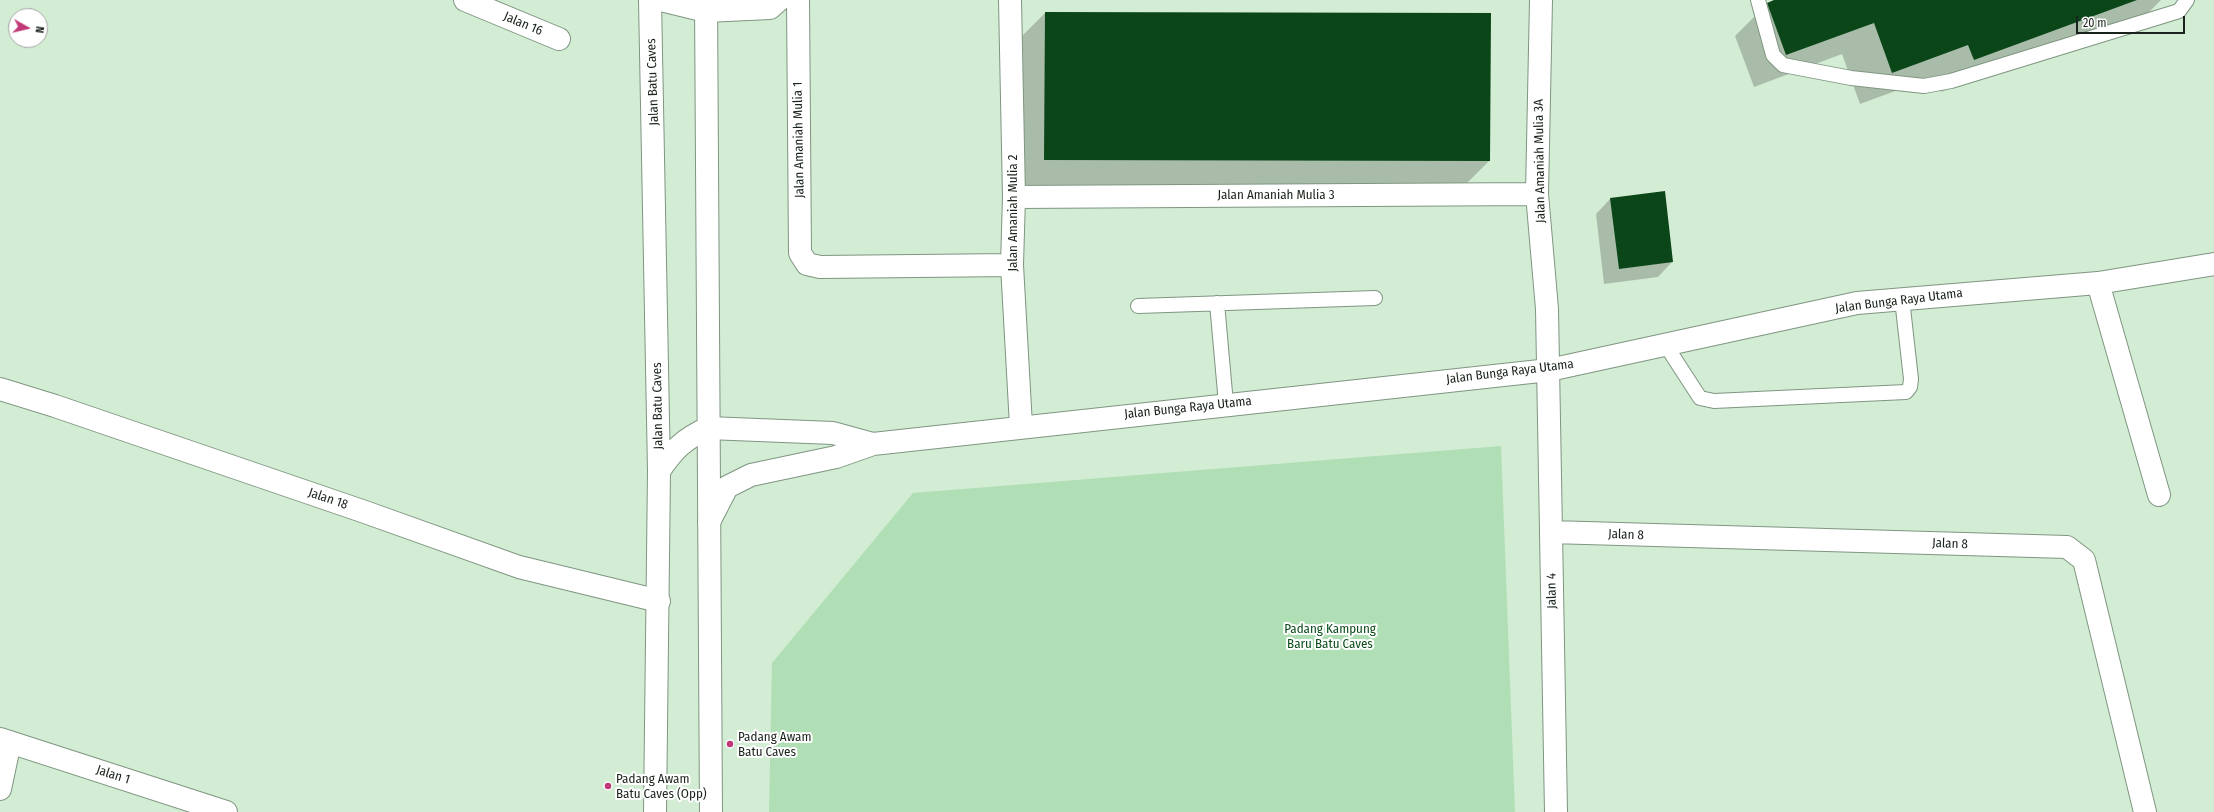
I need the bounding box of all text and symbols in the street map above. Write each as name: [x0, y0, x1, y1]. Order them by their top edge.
north arrow: [8, 8, 48, 48]
scale bar: [2078, 8, 2187, 34]
street label: Jalan 16: [501, 9, 545, 39]
text: 20 m: [2083, 16, 2107, 30]
text: N: [32, 25, 46, 34]
street label: Jalan Batu Caves: [644, 38, 662, 126]
street label: Jalan Amaniah Mulia 1: [790, 82, 808, 198]
street label: Jalan Amaniah Mulia 3A: [1531, 99, 1549, 223]
street label: Jalan Amaniah Mulia 2: [1005, 155, 1021, 271]
street label: Jalan Amaniah Mulia 3: [1217, 187, 1335, 203]
street label: Jalan Bunga Raya Utama: [1834, 285, 1964, 317]
street label: Jalan Bunga Raya Utama: [1445, 356, 1575, 388]
street label: Jalan Batu Caves: [649, 362, 667, 450]
street label: Jalan Bunga Raya Utama: [1123, 394, 1253, 422]
street label: Jalan 18: [306, 485, 350, 513]
street label: Jalan 8: [1608, 527, 1644, 543]
street label: Jalan 8: [1932, 536, 1968, 552]
street label: Jalan 4: [1544, 573, 1560, 609]
park label: Padang Kampung Baru Batu Caves: [1284, 621, 1376, 652]
place label: Padang Awam Batu Caves: [738, 729, 811, 760]
marker: Padang Awam Batu Caves: [725, 739, 735, 749]
street label: Jalan 1: [94, 762, 132, 788]
place label: Padang Awam Batu Caves (Opp): [616, 771, 707, 802]
marker: Padang Awam Batu Caves (Opp): [603, 781, 613, 791]

